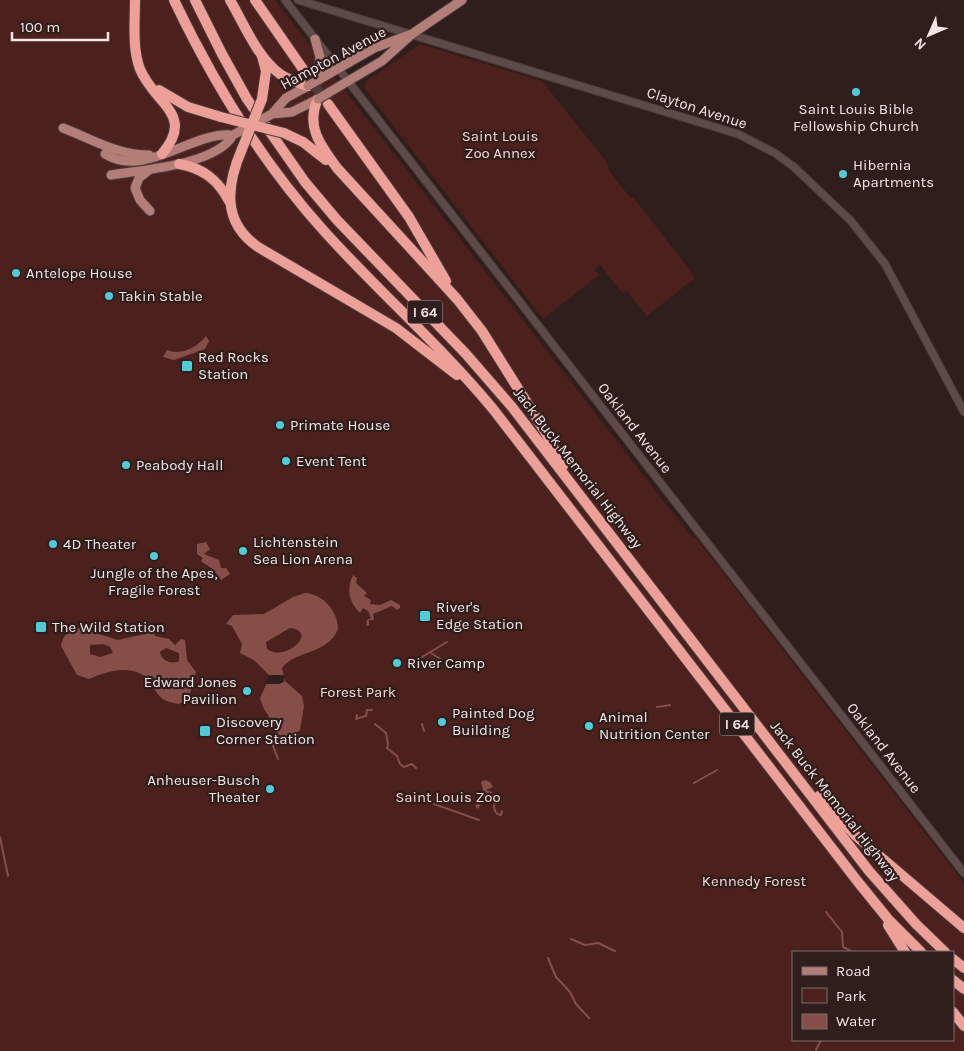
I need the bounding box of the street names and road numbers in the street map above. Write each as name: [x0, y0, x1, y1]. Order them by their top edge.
street label: Hampton Avenue: [277, 23, 389, 93]
street label: Clayton Avenue: [645, 83, 749, 133]
road number: I 64: [408, 300, 442, 324]
street label: Oakland Avenue: [594, 379, 676, 477]
street label: Jack Buck Memorial Highway: [510, 384, 646, 552]
street label: Oakland Avenue: [843, 699, 925, 797]
road number: I 64: [720, 712, 754, 736]
street label: Jack Buck Memorial Highway: [767, 717, 903, 885]

